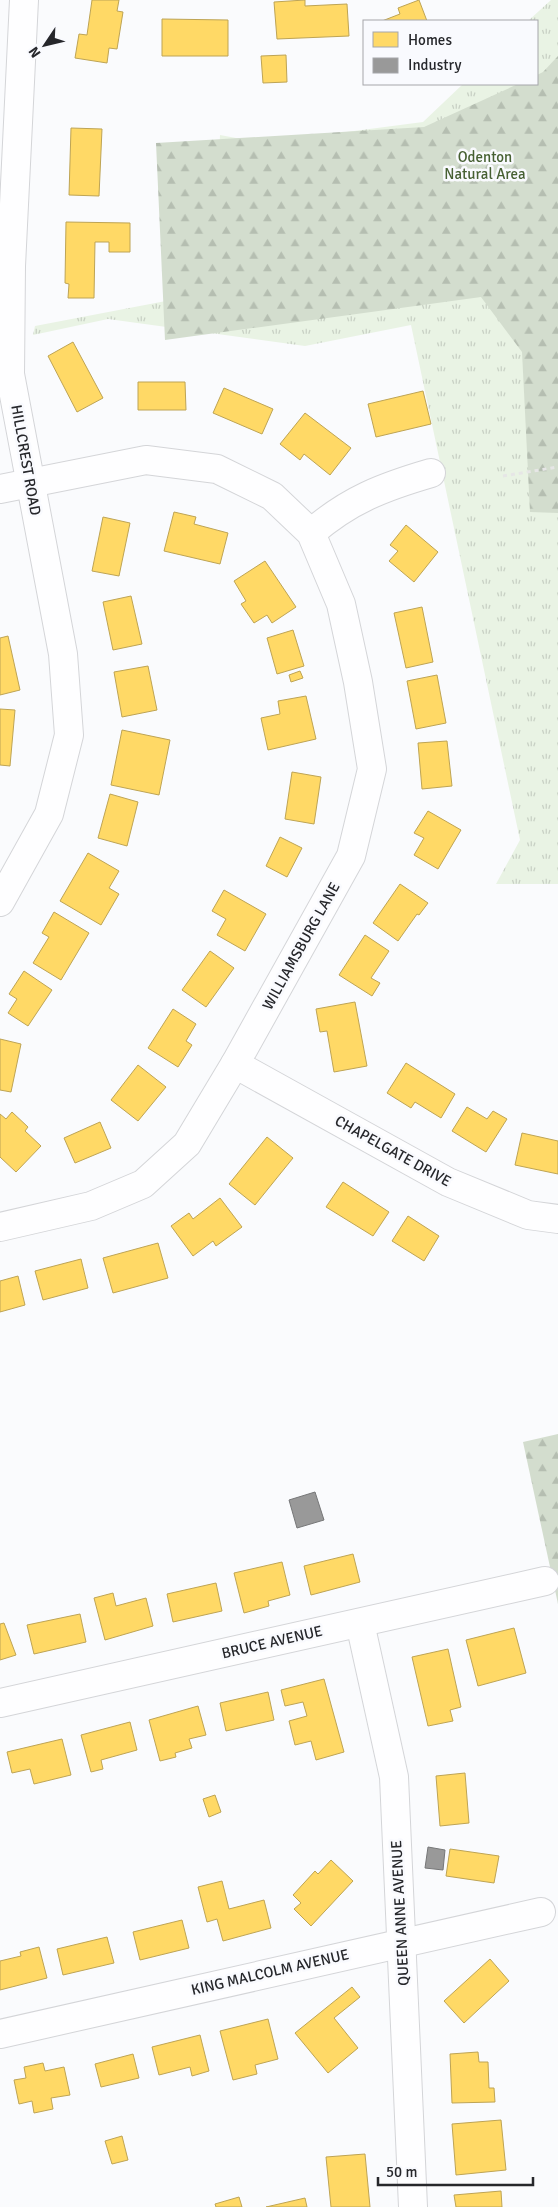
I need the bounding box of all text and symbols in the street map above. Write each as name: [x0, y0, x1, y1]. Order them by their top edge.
north arrow: [20, 20, 70, 70]
legend: [363, 20, 538, 85]
text: Homes: [408, 31, 452, 49]
text: N: [25, 43, 45, 61]
text: Industry: [408, 56, 461, 74]
park label: Odenton Natural Area: [444, 148, 526, 183]
street label: HILLCREST ROAD: [7, 403, 45, 517]
street label: WILLIAMSBURG LANE: [258, 879, 344, 1013]
street label: CHAPELGATE DRIVE: [332, 1112, 454, 1190]
street label: BRUCE AVENUE: [220, 1622, 324, 1662]
street label: QUEEN ANNE AVENUE: [387, 1840, 413, 1986]
street label: KING MALCOLM AVENUE: [189, 1945, 351, 1999]
scale bar: [378, 2154, 533, 2186]
text: 50 m: [386, 2163, 417, 2181]

